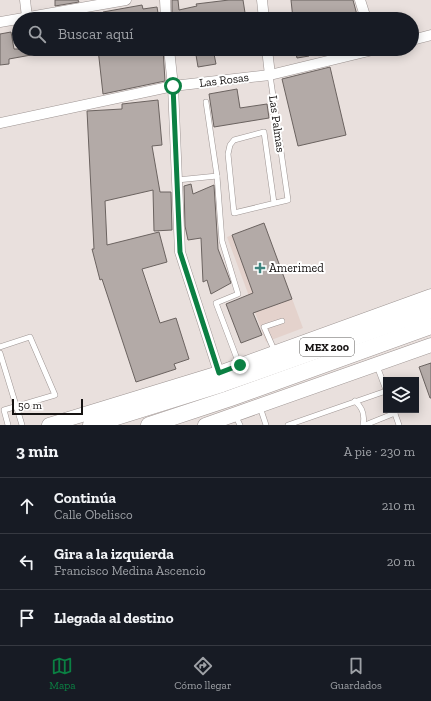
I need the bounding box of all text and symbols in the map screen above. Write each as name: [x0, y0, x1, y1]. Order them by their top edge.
search box: [12, 12, 419, 56]
icon: search: [26, 23, 48, 45]
text: Buscar aquí: [58, 25, 134, 43]
street label: Las Rosas: [198, 70, 250, 90]
route start: [164, 77, 182, 95]
street label: Las Palmas: [266, 95, 288, 153]
place label: Amerimed: [269, 261, 324, 275]
marker: Amerimed: [254, 262, 266, 274]
road number: MEX 200: [300, 338, 354, 356]
route end: [231, 356, 249, 374]
map controls: [383, 377, 419, 413]
button: layers: [383, 377, 419, 413]
scale bar: [12, 397, 83, 416]
text: 50 m: [18, 399, 42, 412]
text: 3 min: [16, 441, 58, 461]
text: A pie · 230 m: [344, 444, 415, 459]
text: Continúa: [54, 489, 116, 507]
icon: ahead: [16, 495, 38, 517]
text: 210 m: [382, 498, 415, 513]
text: Calle Obelisco: [54, 507, 133, 522]
text: Gira a la izquierda: [54, 545, 174, 563]
icon: left: [16, 551, 38, 573]
text: 20 m: [387, 554, 415, 569]
text: Francisco Medina Ascencio: [54, 563, 206, 578]
icon: arrive: [16, 607, 38, 629]
text: Llegada al destino: [54, 609, 174, 627]
tab: Mapa: [49, 655, 76, 692]
tab: Cómo llegar: [174, 655, 232, 692]
tab: Guardados: [330, 655, 382, 692]

